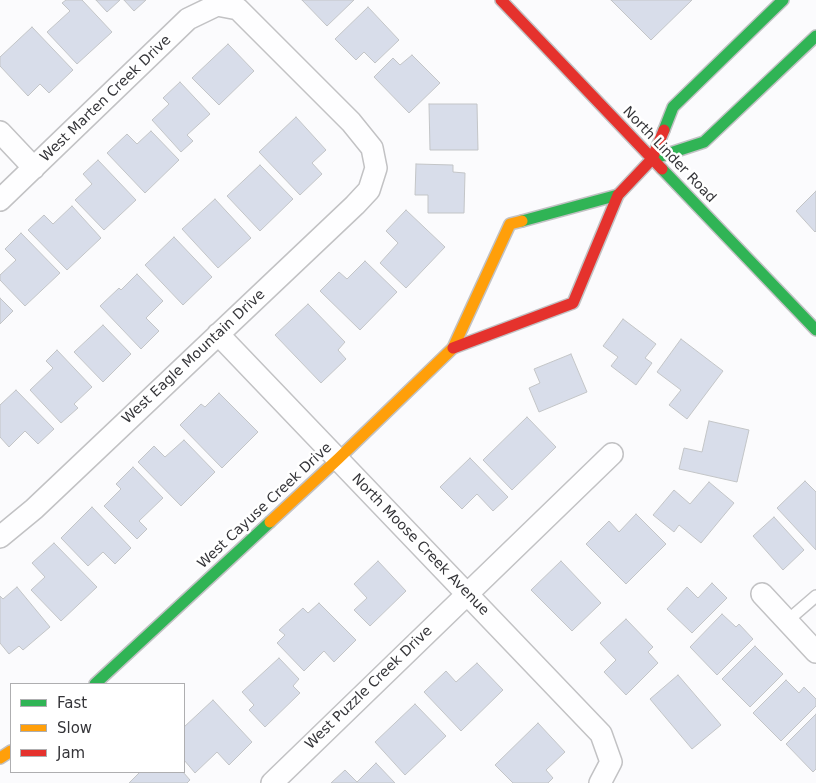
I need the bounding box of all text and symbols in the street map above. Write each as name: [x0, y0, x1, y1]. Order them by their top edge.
street label: West Marten Creek Drive: [37, 32, 175, 166]
street label: North Linder Road: [619, 103, 719, 207]
street label: West Eagle Mountain Drive: [119, 286, 269, 428]
street label: West Cayuse Creek Drive: [195, 439, 335, 573]
street label: North Moose Creek Avenue: [348, 471, 492, 619]
street label: West Puzzle Creek Drive: [302, 623, 436, 753]
legend: [10, 683, 185, 773]
text: Fast: [57, 694, 87, 712]
text: Slow: [57, 719, 92, 737]
text: Jam: [57, 744, 85, 762]

